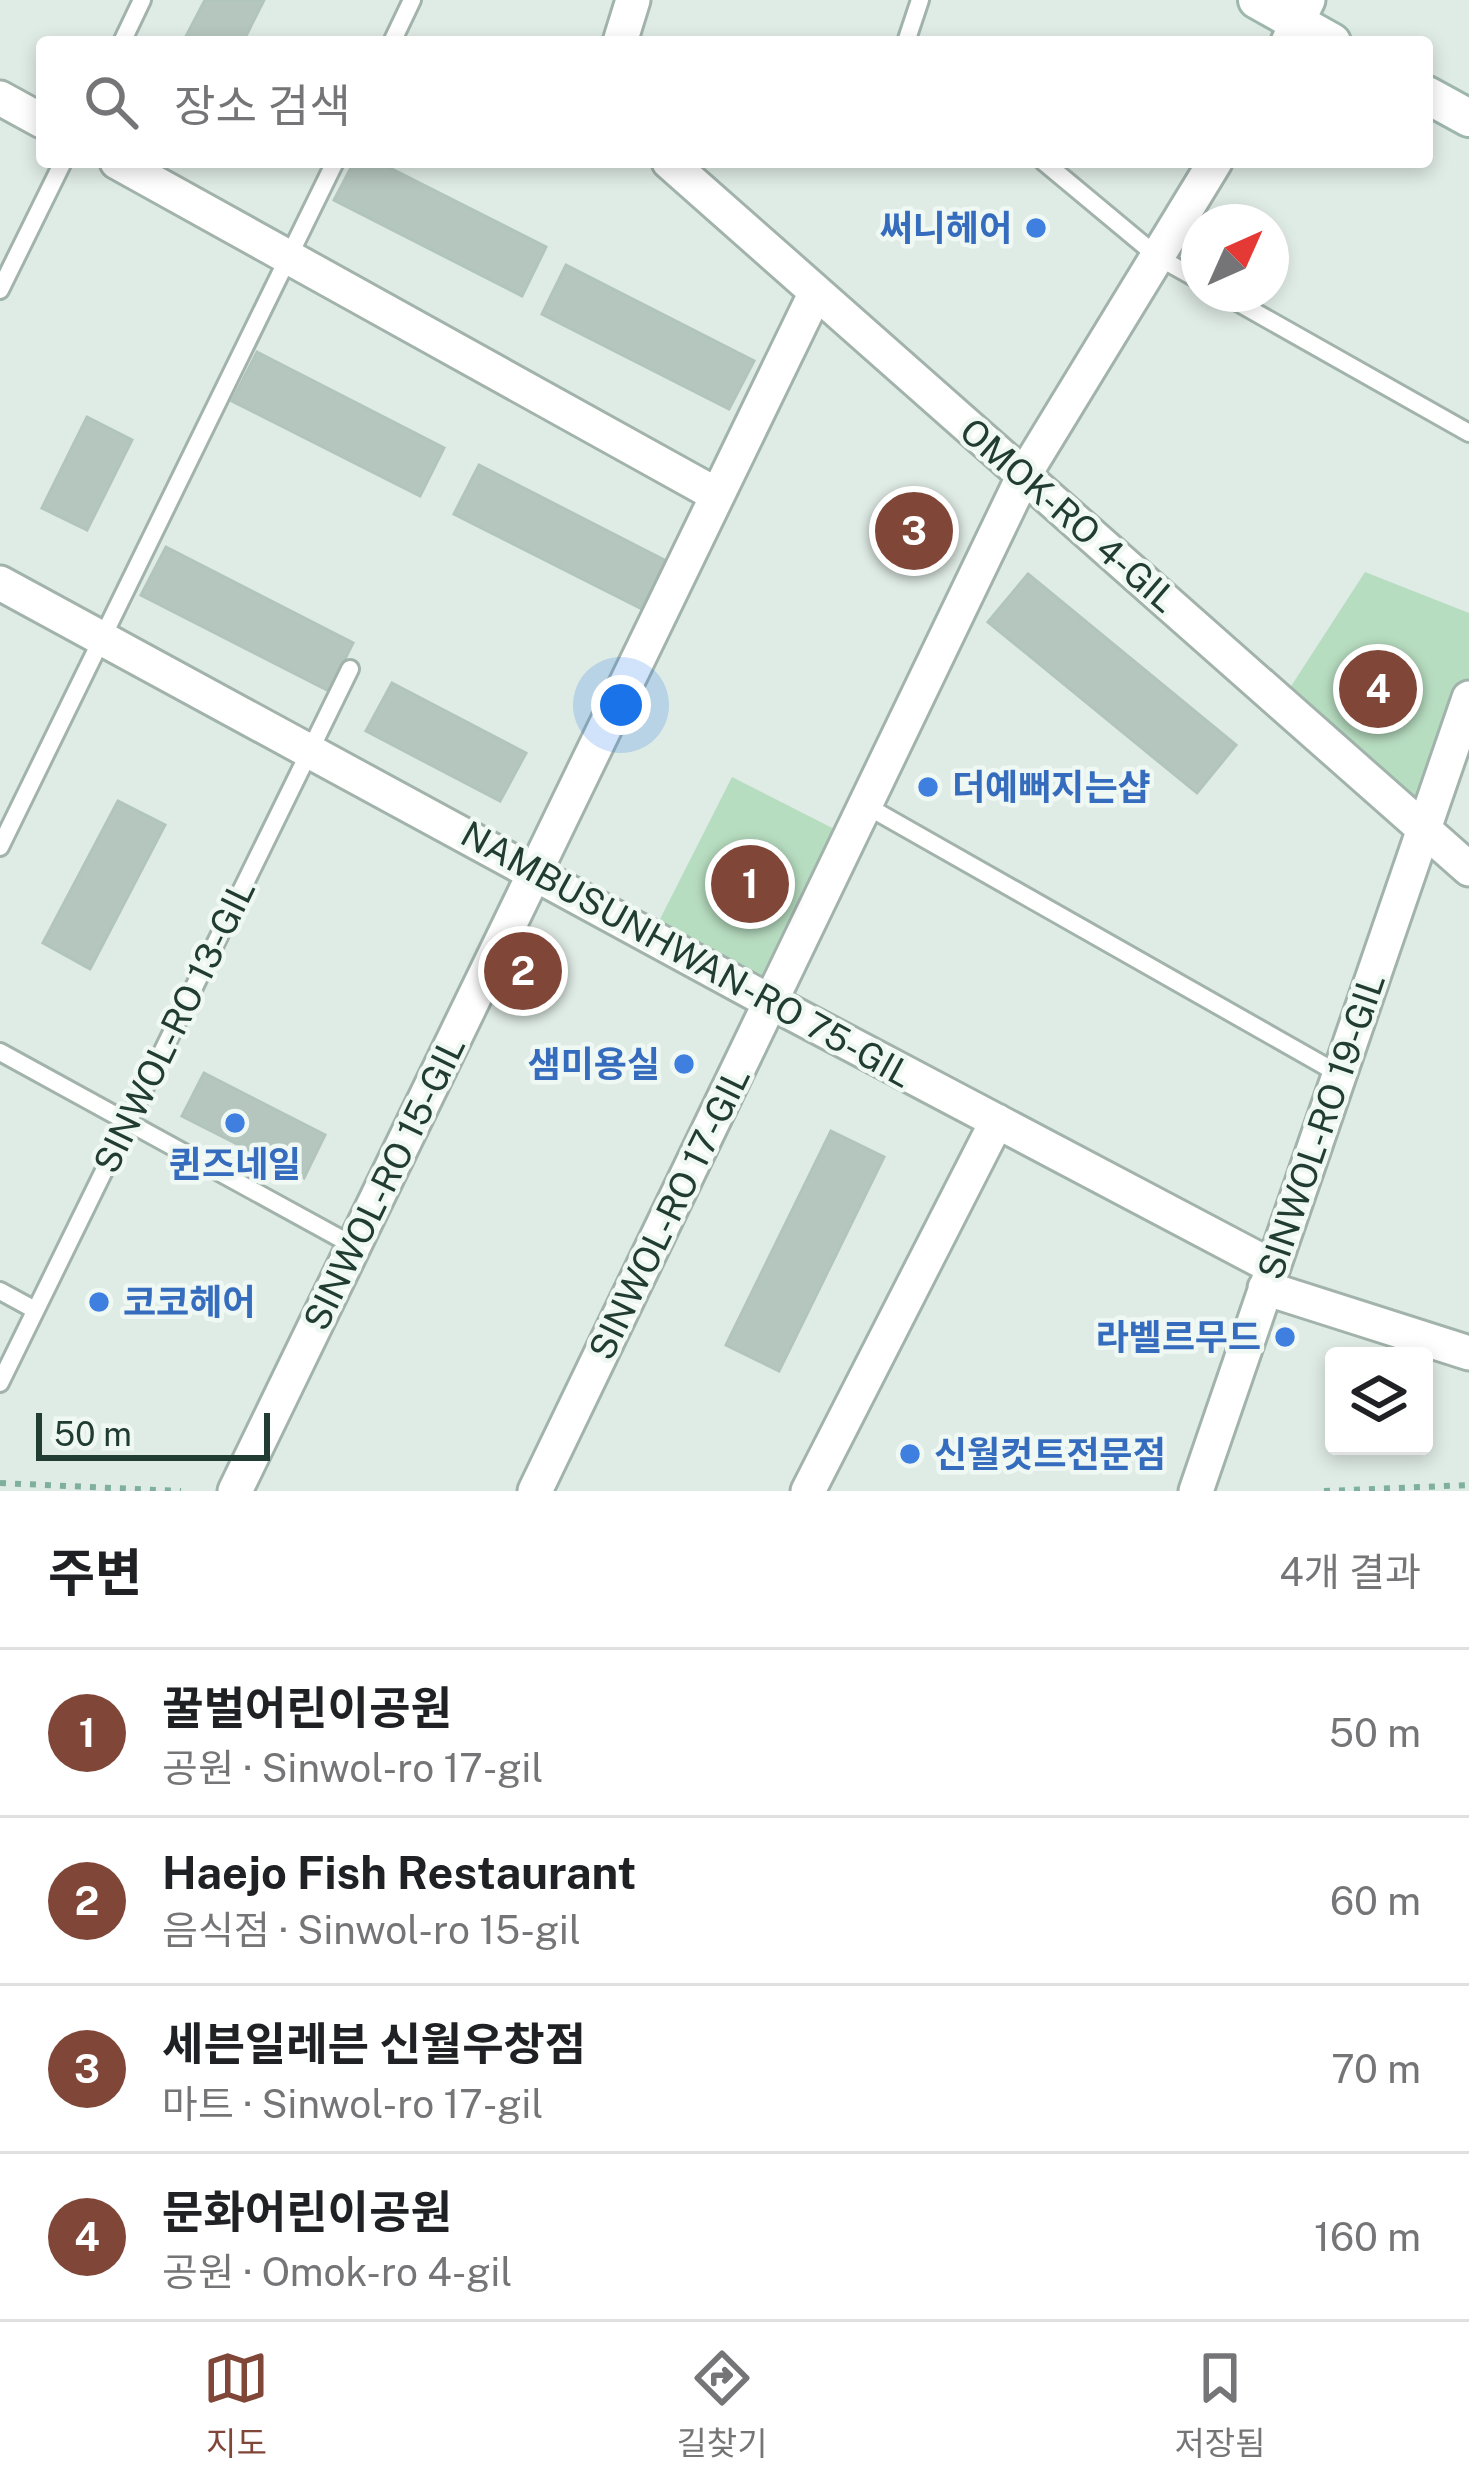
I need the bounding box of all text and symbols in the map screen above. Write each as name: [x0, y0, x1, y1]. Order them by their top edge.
search box: [36, 36, 1433, 168]
icon: search: [78, 69, 144, 135]
text: 장소 검색: [174, 79, 351, 132]
north arrow: [1181, 204, 1289, 312]
place label: 써니헤어: [880, 207, 1012, 249]
marker: 써니헤어: [1023, 215, 1049, 241]
street label: OMOK-RO 4-GIL: [952, 409, 1186, 621]
pin: 3: [875, 486, 953, 576]
pin: 4: [1339, 644, 1417, 734]
your location: [591, 675, 651, 735]
place label: 더예뻐지는샵: [952, 766, 1151, 808]
marker: 더예뻐지는샵: [915, 774, 941, 800]
street label: NAMBUSUNHWAN-RO 75-GIL: [454, 812, 920, 1096]
pin: 1: [711, 839, 789, 929]
street label: SINWOL-RO 13-GIL: [85, 872, 263, 1180]
pin: 2: [484, 926, 562, 1016]
street label: SINWOL-RO 19-GIL: [1249, 967, 1393, 1285]
street label: SINWOL-RO 15-GIL: [295, 1029, 473, 1337]
place label: 샘미용실: [528, 1043, 660, 1085]
marker: 샘미용실: [671, 1051, 697, 1077]
street label: SINWOL-RO 17-GIL: [580, 1060, 758, 1366]
marker: 퀸즈네일: [222, 1110, 248, 1136]
place label: 퀸즈네일: [169, 1143, 301, 1185]
place label: 코코헤어: [123, 1281, 255, 1323]
marker: 코코헤어: [86, 1289, 112, 1315]
place label: 라벨르무드: [1095, 1316, 1261, 1358]
marker: 라벨르무드: [1272, 1324, 1298, 1350]
map controls: [1325, 1347, 1433, 1455]
button: layers: [1325, 1347, 1433, 1455]
scale bar: [36, 1407, 270, 1460]
text: 50 m: [54, 1415, 132, 1453]
place label: 신월컷트전문점: [934, 1433, 1166, 1475]
marker: 신월컷트전문점: [897, 1441, 923, 1467]
text: 주변: [48, 1543, 142, 1602]
text: 4개 결과: [1279, 1549, 1421, 1595]
text: 꿀벌어린이공원: [162, 1681, 452, 1734]
text: 1: [79, 1710, 95, 1756]
text: 50 m: [1329, 1710, 1421, 1756]
text: 공원 · Sinwol-ro 17-gil: [162, 1745, 543, 1791]
text: Haejo Fish Restaurant: [162, 1846, 636, 1899]
text: 2: [75, 1878, 99, 1924]
text: 60 m: [1330, 1878, 1421, 1924]
text: 음식점 · Sinwol-ro 15-gil: [162, 1907, 581, 1953]
text: 세븐일레븐 신월우창점: [162, 2017, 586, 2070]
text: 3: [74, 2046, 100, 2092]
text: 70 m: [1331, 2046, 1421, 2092]
text: 마트 · Sinwol-ro 17-gil: [162, 2081, 543, 2127]
text: 문화어린이공원: [162, 2185, 452, 2238]
text: 4: [74, 2214, 100, 2260]
text: 160 m: [1314, 2214, 1421, 2260]
text: 공원 · Omok-ro 4-gil: [162, 2249, 512, 2295]
tab: 지도: [203, 2345, 269, 2465]
tab: 길찾기: [676, 2345, 768, 2465]
tab: 저장됨: [1174, 2345, 1266, 2465]

